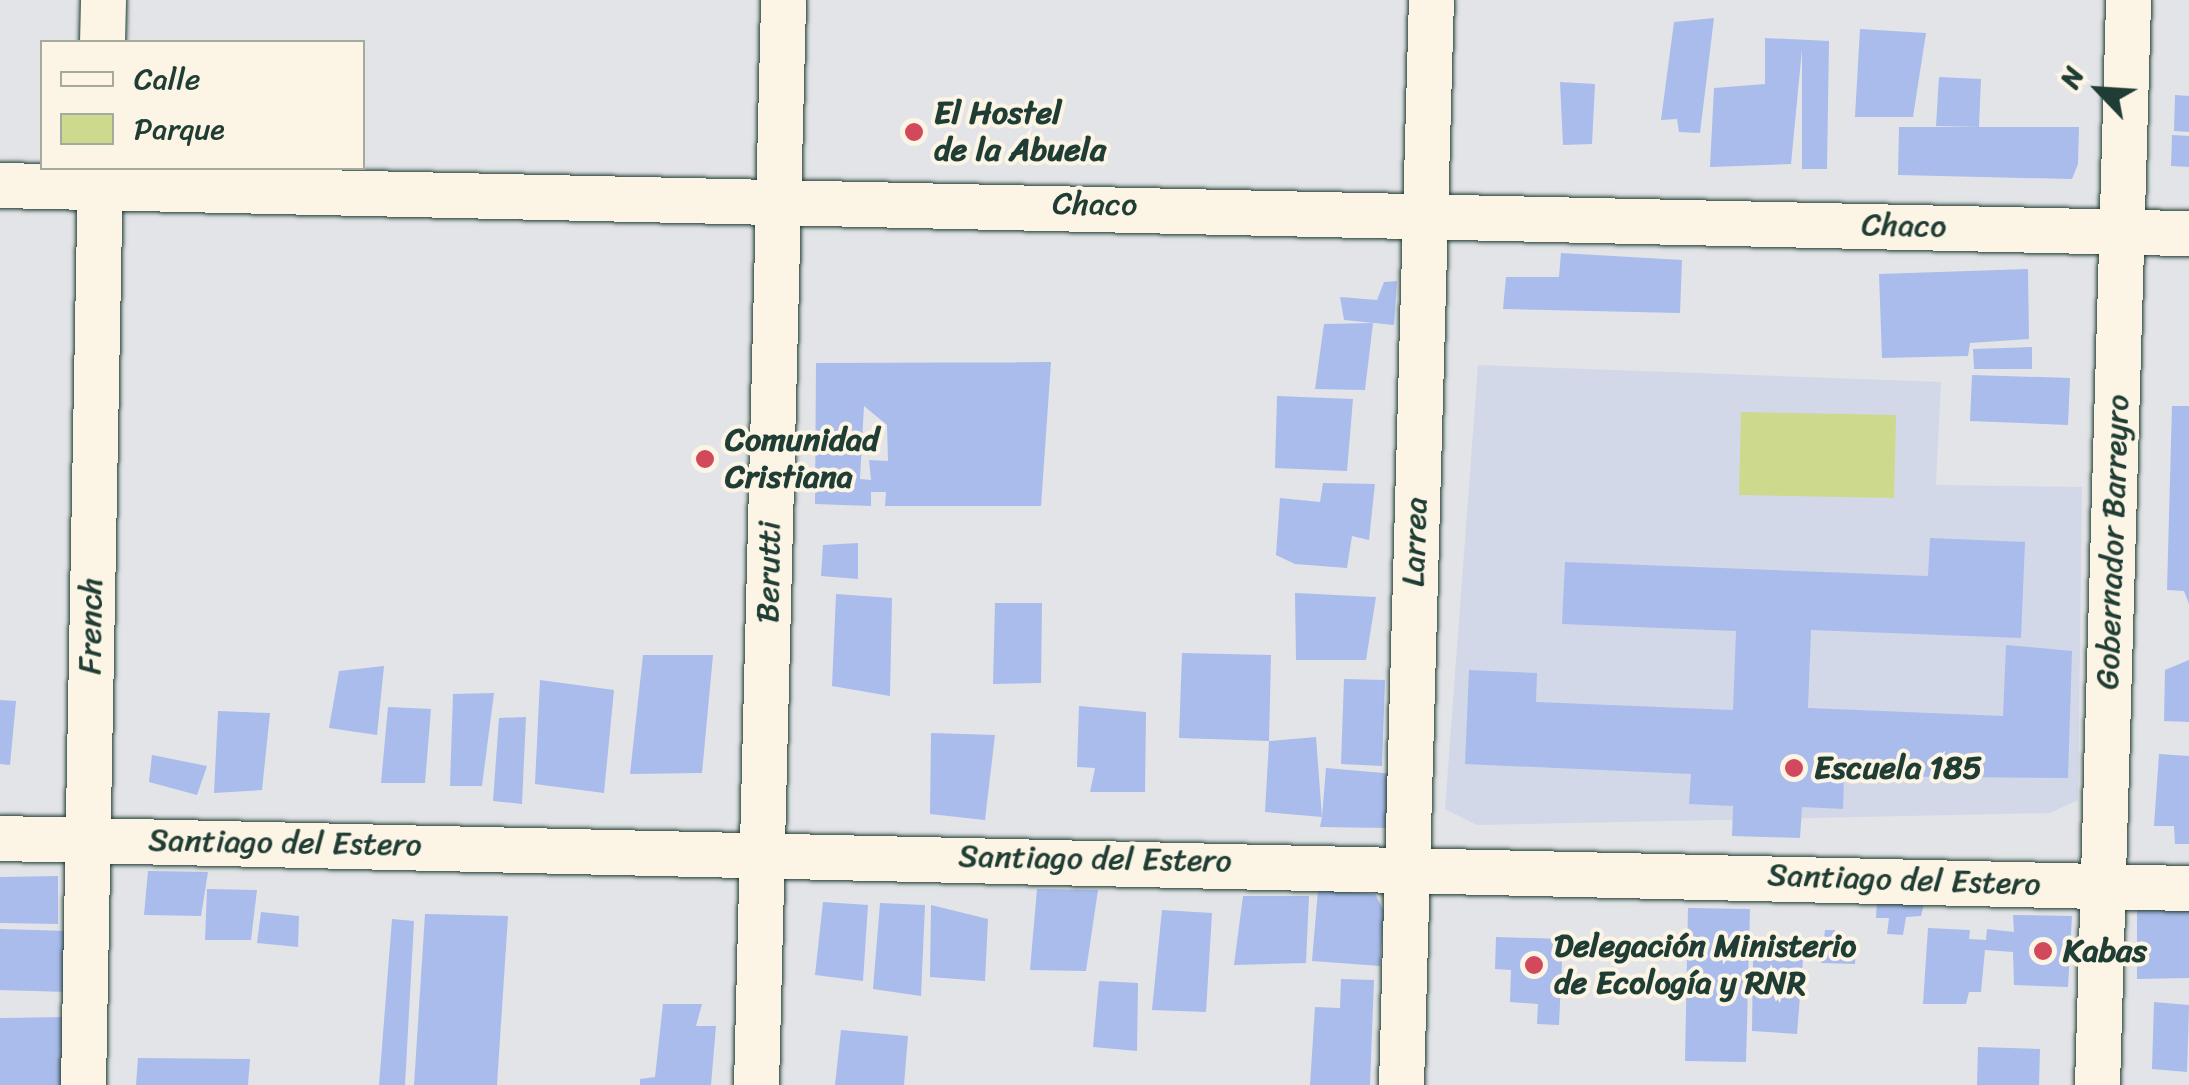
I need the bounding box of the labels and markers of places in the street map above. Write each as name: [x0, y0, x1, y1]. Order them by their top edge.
place label: El Hostel de la Abuela: [934, 95, 1106, 170]
marker: El Hostel de la Abuela: [903, 121, 925, 143]
place label: Comunidad Cristiana: [725, 422, 879, 497]
marker: Comunidad Cristiana: [694, 448, 716, 470]
place label: Escuela 185: [1814, 749, 1982, 787]
marker: Escuela 185: [1783, 757, 1805, 779]
place label: Delegación Ministerio de Ecología y RNR: [1554, 928, 1856, 1003]
place label: Kabas: [2063, 932, 2147, 970]
marker: Kabas: [2032, 940, 2054, 962]
marker: Delegación Ministerio de Ecología y RNR: [1523, 954, 1545, 976]

